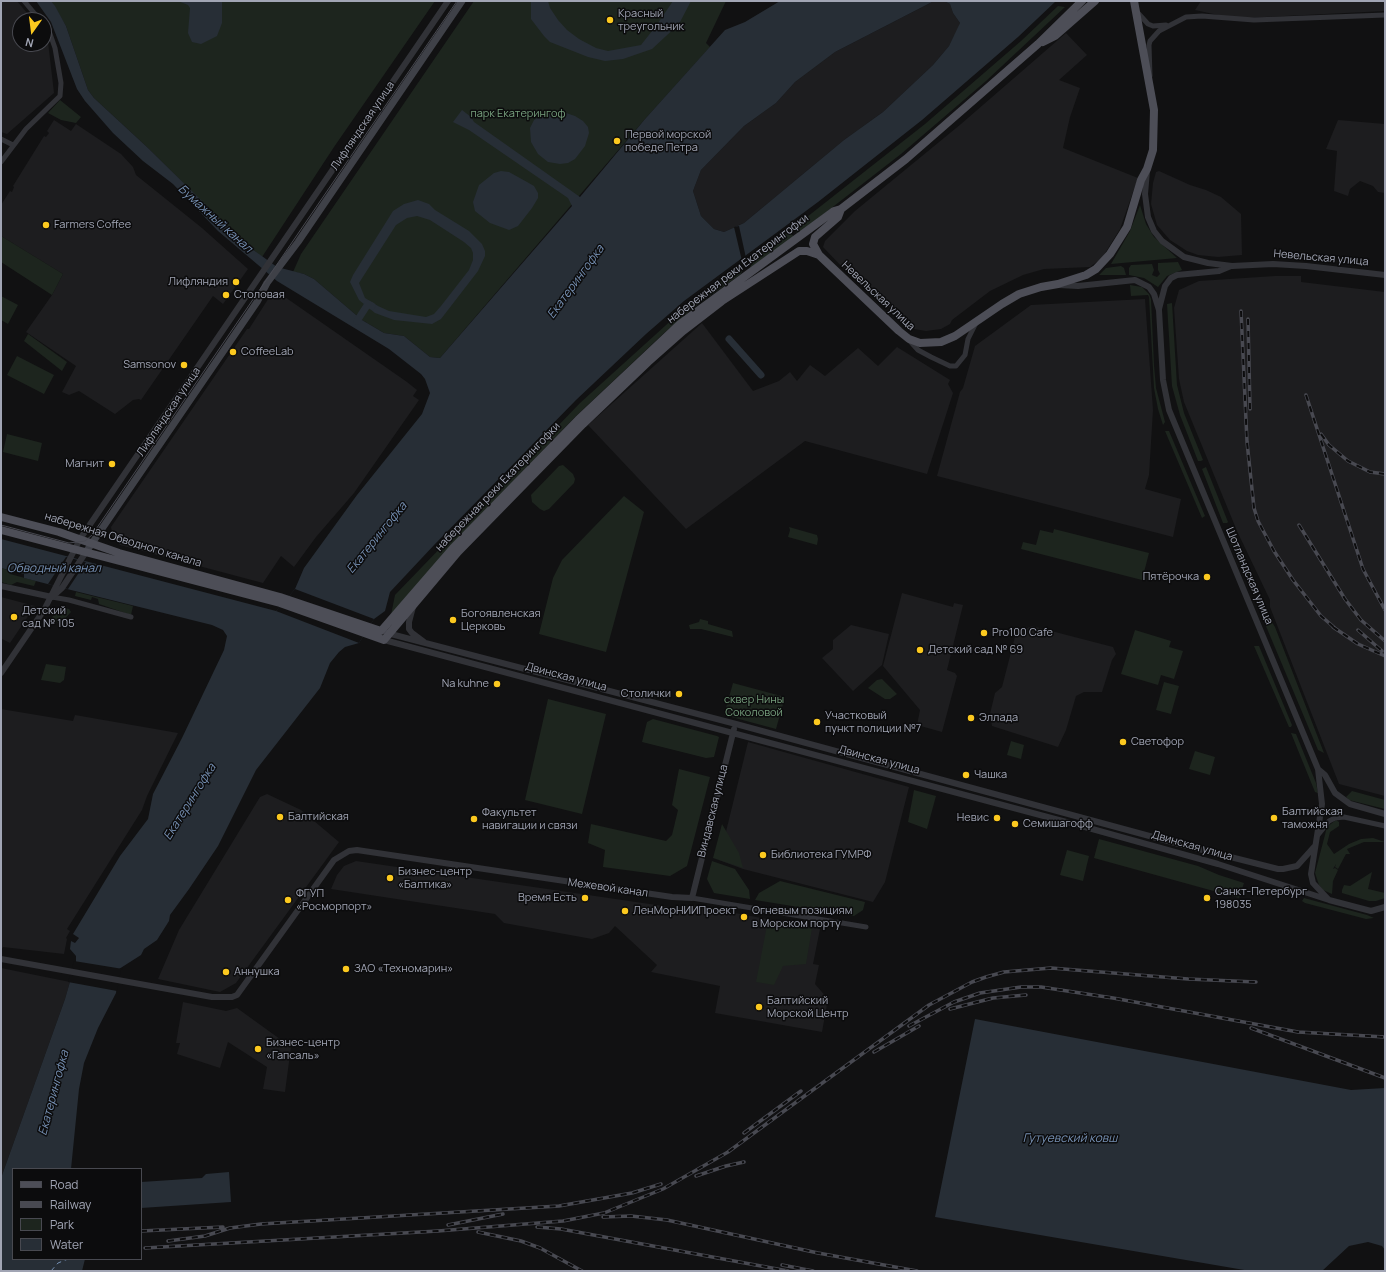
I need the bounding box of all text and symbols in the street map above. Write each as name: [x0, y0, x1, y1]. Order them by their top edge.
place label: Красный треугольник: [618, 7, 684, 33]
north arrow: [12, 12, 52, 52]
marker: Красный треугольник: [605, 15, 615, 25]
text: N: [24, 35, 35, 51]
street label: Лифляндская улица: [328, 79, 398, 173]
park label: парк Екатерингоф: [470, 107, 566, 121]
place label: Первой морской победе Петра: [625, 128, 711, 154]
marker: Первой морской победе Петра: [612, 136, 622, 146]
water label: Бумажный канал: [175, 182, 255, 256]
street label: набережная реки Екатерингофки: [665, 211, 811, 327]
place label: Farmers Coffee: [54, 218, 131, 232]
marker: Farmers Coffee: [41, 220, 51, 230]
water label: Екатерингофка: [544, 242, 608, 322]
street label: Невельская улица: [1273, 247, 1369, 269]
street label: Невельская улица: [839, 259, 917, 333]
place label: Лифляндия: [168, 275, 228, 289]
marker: Лифляндия: [231, 277, 241, 287]
place label: Столовая: [234, 288, 285, 302]
marker: Столовая: [221, 290, 231, 300]
place label: CoffeeLab: [241, 345, 294, 359]
marker: CoffeeLab: [228, 347, 238, 357]
place label: Samsonov: [123, 358, 176, 372]
marker: Samsonov: [179, 360, 189, 370]
street label: Лифляндская улица: [134, 365, 204, 459]
street label: набережная реки Екатерингофки: [433, 420, 563, 554]
place label: Магнит: [65, 457, 104, 471]
marker: Магнит: [107, 459, 117, 469]
water label: Екатерингофка: [344, 500, 410, 576]
street label: набережная Обводного канала: [43, 510, 203, 570]
street label: Шотландская улица: [1223, 525, 1275, 627]
water label: Обводный канал: [7, 562, 101, 576]
place label: Пятёрочка: [1143, 570, 1199, 584]
marker: Пятёрочка: [1202, 572, 1212, 582]
place label: Детский сад № 105: [22, 604, 75, 630]
place label: Богоявленская Церковь: [461, 607, 541, 633]
marker: Детский сад № 105: [9, 612, 19, 622]
marker: Богоявленская Церковь: [448, 615, 458, 625]
place label: Pro100 Cafe: [992, 626, 1053, 640]
marker: Pro100 Cafe: [979, 628, 989, 638]
place label: Детский сад № 69: [928, 643, 1023, 657]
marker: Детский сад № 69: [915, 645, 925, 655]
street label: Двинская улица: [524, 660, 608, 694]
place label: Na kuhne: [442, 677, 489, 691]
marker: Na kuhne: [492, 679, 502, 689]
place label: Столички: [621, 687, 671, 701]
marker: Столички: [674, 689, 684, 699]
park label: сквер Нины Соколовой: [724, 693, 784, 719]
place label: Участковый пункт полиции №7: [825, 709, 921, 735]
place label: Эллада: [979, 711, 1018, 725]
marker: Эллада: [966, 713, 976, 723]
marker: Участковый пункт полиции №7: [812, 717, 822, 727]
place label: Светофор: [1131, 735, 1184, 749]
marker: Светофор: [1118, 737, 1128, 747]
street label: Двинская улица: [837, 743, 921, 777]
water label: Екатерингофка: [161, 761, 219, 843]
street label: Виндавская улица: [695, 763, 731, 859]
place label: Чашка: [974, 768, 1007, 782]
marker: Чашка: [961, 770, 971, 780]
place label: Балтийская таможня: [1282, 805, 1343, 831]
place label: Факультет навигации и связи: [482, 806, 578, 832]
place label: Балтийская: [288, 810, 349, 824]
place label: Невис: [957, 811, 989, 825]
marker: Балтийская: [275, 812, 285, 822]
marker: Невис: [992, 813, 1002, 823]
marker: Балтийская таможня: [1269, 813, 1279, 823]
marker: Факультет навигации и связи: [469, 814, 479, 824]
place label: Семишагофф: [1023, 817, 1093, 831]
marker: Семишагофф: [1010, 819, 1020, 829]
street label: Двинская улица: [1150, 828, 1234, 864]
place label: Библиотека ГУМРФ: [771, 848, 871, 862]
marker: Библиотека ГУМРФ: [758, 850, 768, 860]
place label: Бизнес-центр «Балтика»: [398, 865, 472, 891]
marker: Бизнес-центр «Балтика»: [385, 873, 395, 883]
street label: Межевой канал: [567, 876, 649, 900]
place label: Санкт-Петербург 198035: [1215, 885, 1307, 911]
place label: ФГУП «Росморпорт»: [296, 887, 372, 913]
place label: Время Есть: [518, 891, 577, 905]
marker: Время Есть: [580, 893, 590, 903]
marker: Санкт-Петербург 198035: [1202, 893, 1212, 903]
marker: ФГУП «Росморпорт»: [283, 895, 293, 905]
place label: ЛенМорНИИПроект: [633, 904, 737, 918]
place label: Огневым позициям в Морском порту: [752, 904, 852, 930]
marker: ЛенМорНИИПроект: [620, 906, 630, 916]
marker: Огневым позициям в Морском порту: [739, 912, 749, 922]
place label: ЗАО «Техномарин»: [354, 962, 453, 976]
marker: ЗАО «Техномарин»: [341, 964, 351, 974]
place label: Аннушка: [234, 965, 280, 979]
marker: Аннушка: [221, 967, 231, 977]
place label: Балтийский Морской Центр: [767, 994, 849, 1020]
marker: Балтийский Морской Центр: [754, 1002, 764, 1012]
place label: Бизнес-центр «Гапсаль»: [266, 1036, 340, 1062]
marker: Бизнес-центр «Гапсаль»: [253, 1044, 263, 1054]
water label: Екатерингофка: [36, 1049, 72, 1137]
water label: Гутуевский ковш: [1023, 1132, 1117, 1146]
legend: [12, 1168, 142, 1260]
text: Road: [50, 1176, 78, 1193]
text: Railway: [50, 1196, 91, 1213]
text: Park: [50, 1216, 74, 1233]
text: Water: [50, 1236, 83, 1253]

